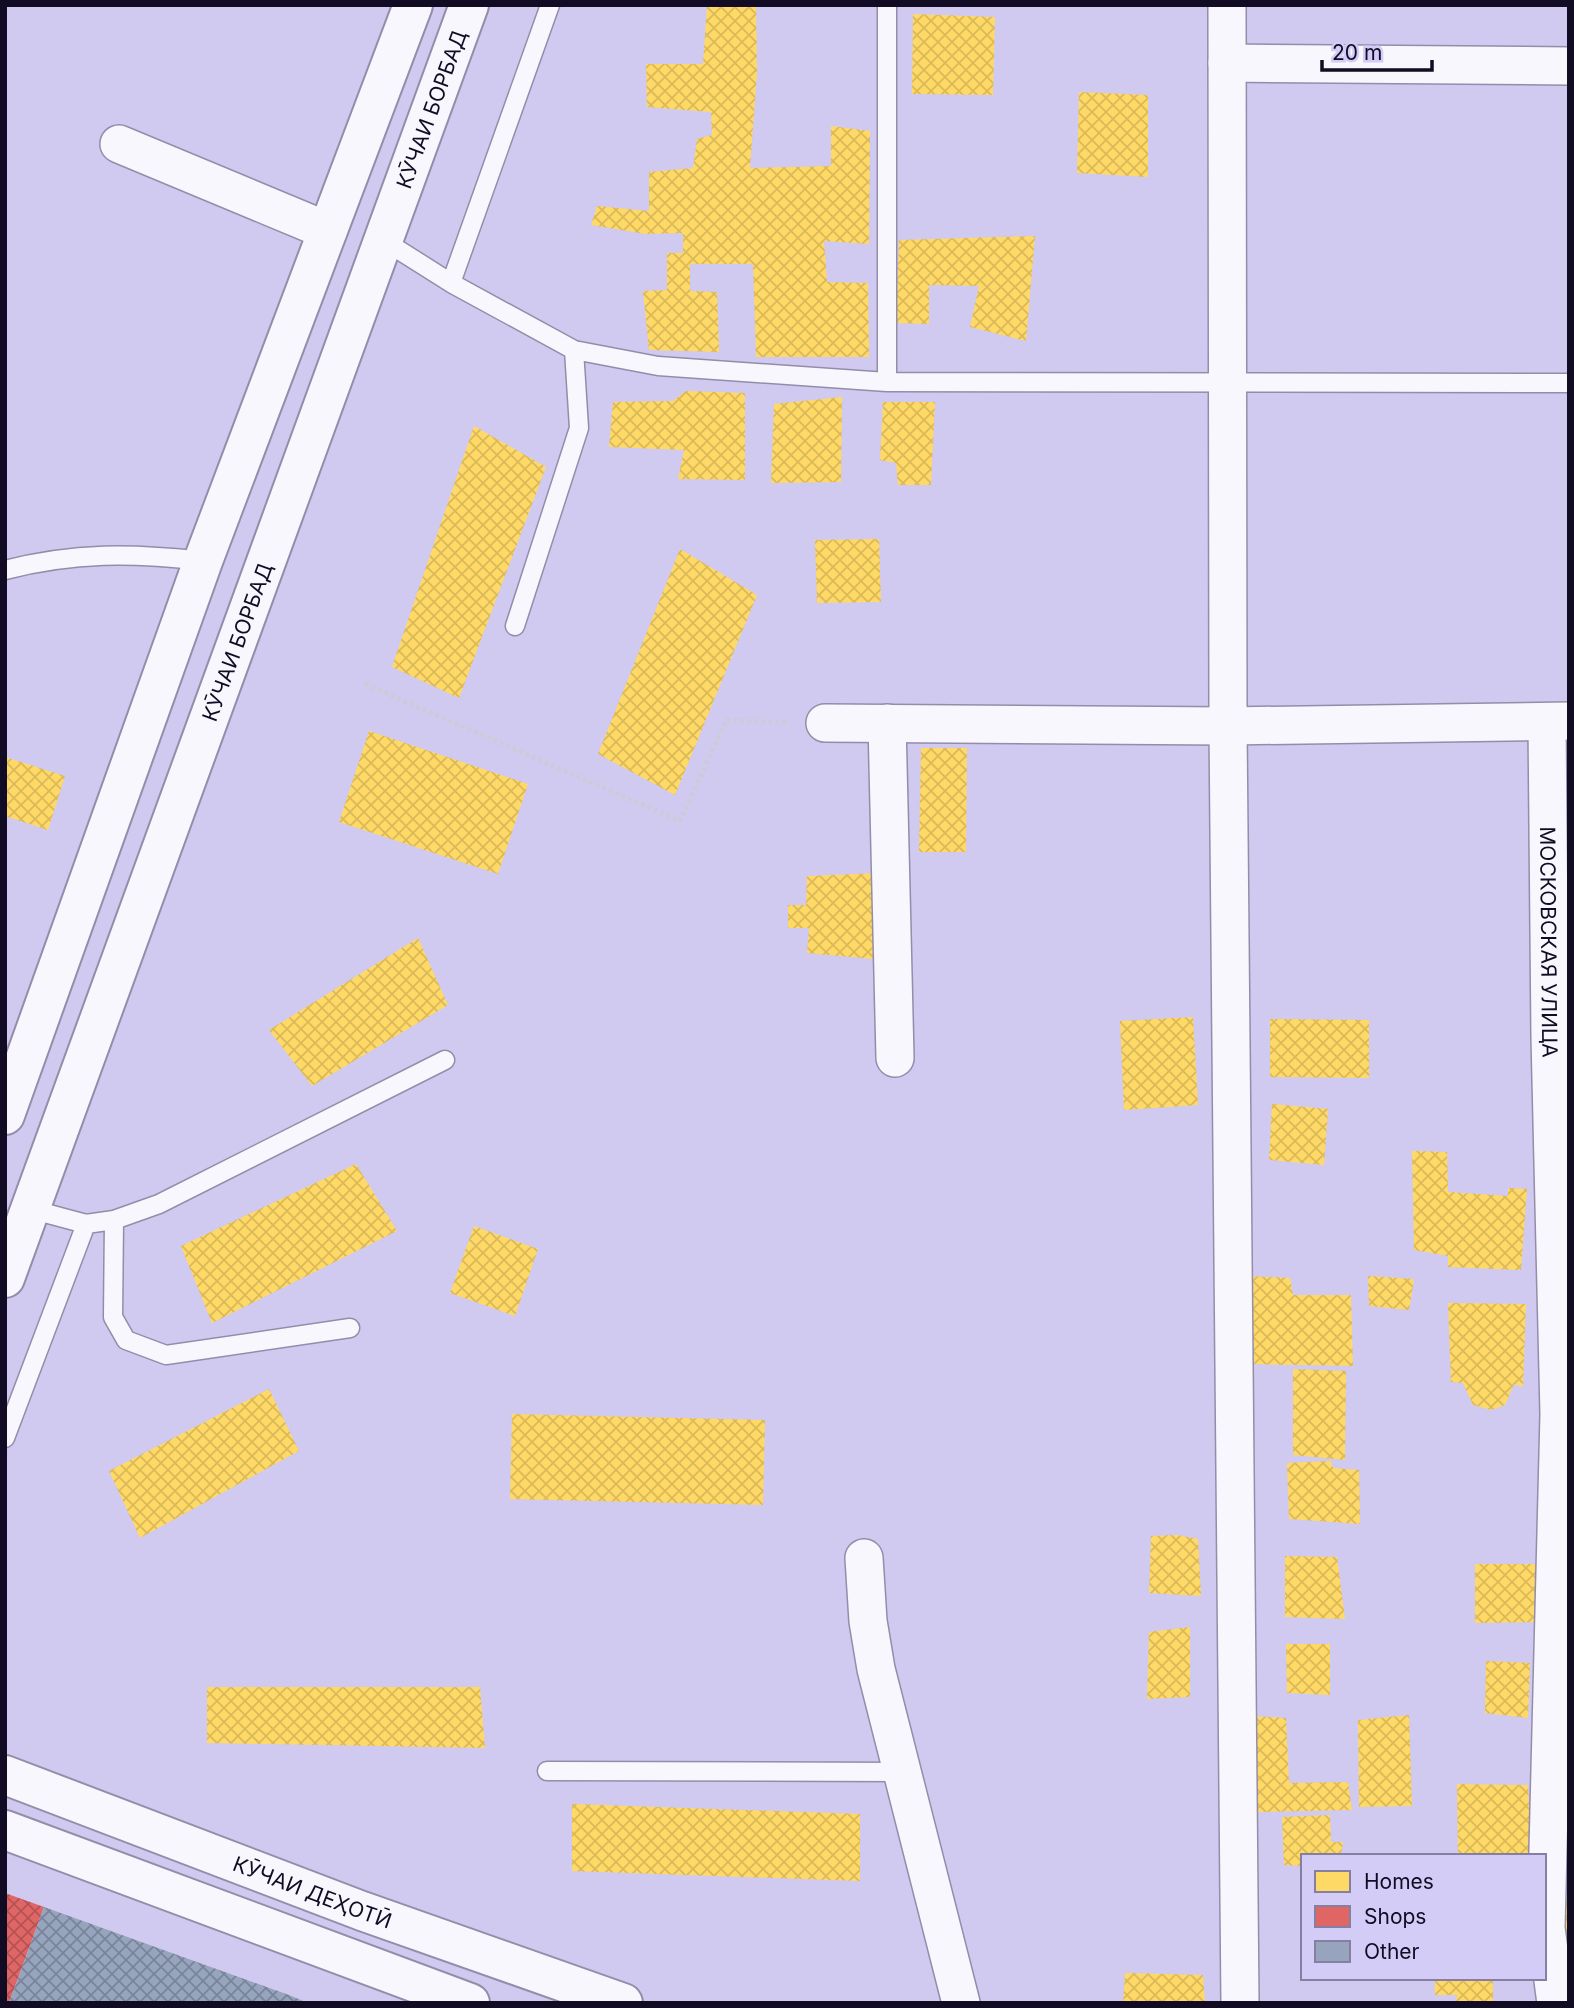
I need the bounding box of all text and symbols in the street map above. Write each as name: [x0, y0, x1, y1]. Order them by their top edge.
street label: КӮЧАИ БОРБАД: [391, 27, 471, 192]
scale bar: [1322, 28, 1432, 72]
text: 20 m: [1332, 40, 1382, 65]
street label: КӮЧАИ БОРБАД: [197, 559, 277, 724]
street label: МОСКОВСКАЯ УЛИЦА: [1535, 826, 1563, 1058]
street label: КӮЧАИ ДЕҲОТӢ: [230, 1851, 395, 1933]
legend: [1301, 1854, 1546, 1980]
text: Homes: [1364, 1869, 1434, 1894]
text: Shops: [1364, 1904, 1426, 1929]
text: Other: [1364, 1939, 1420, 1964]

